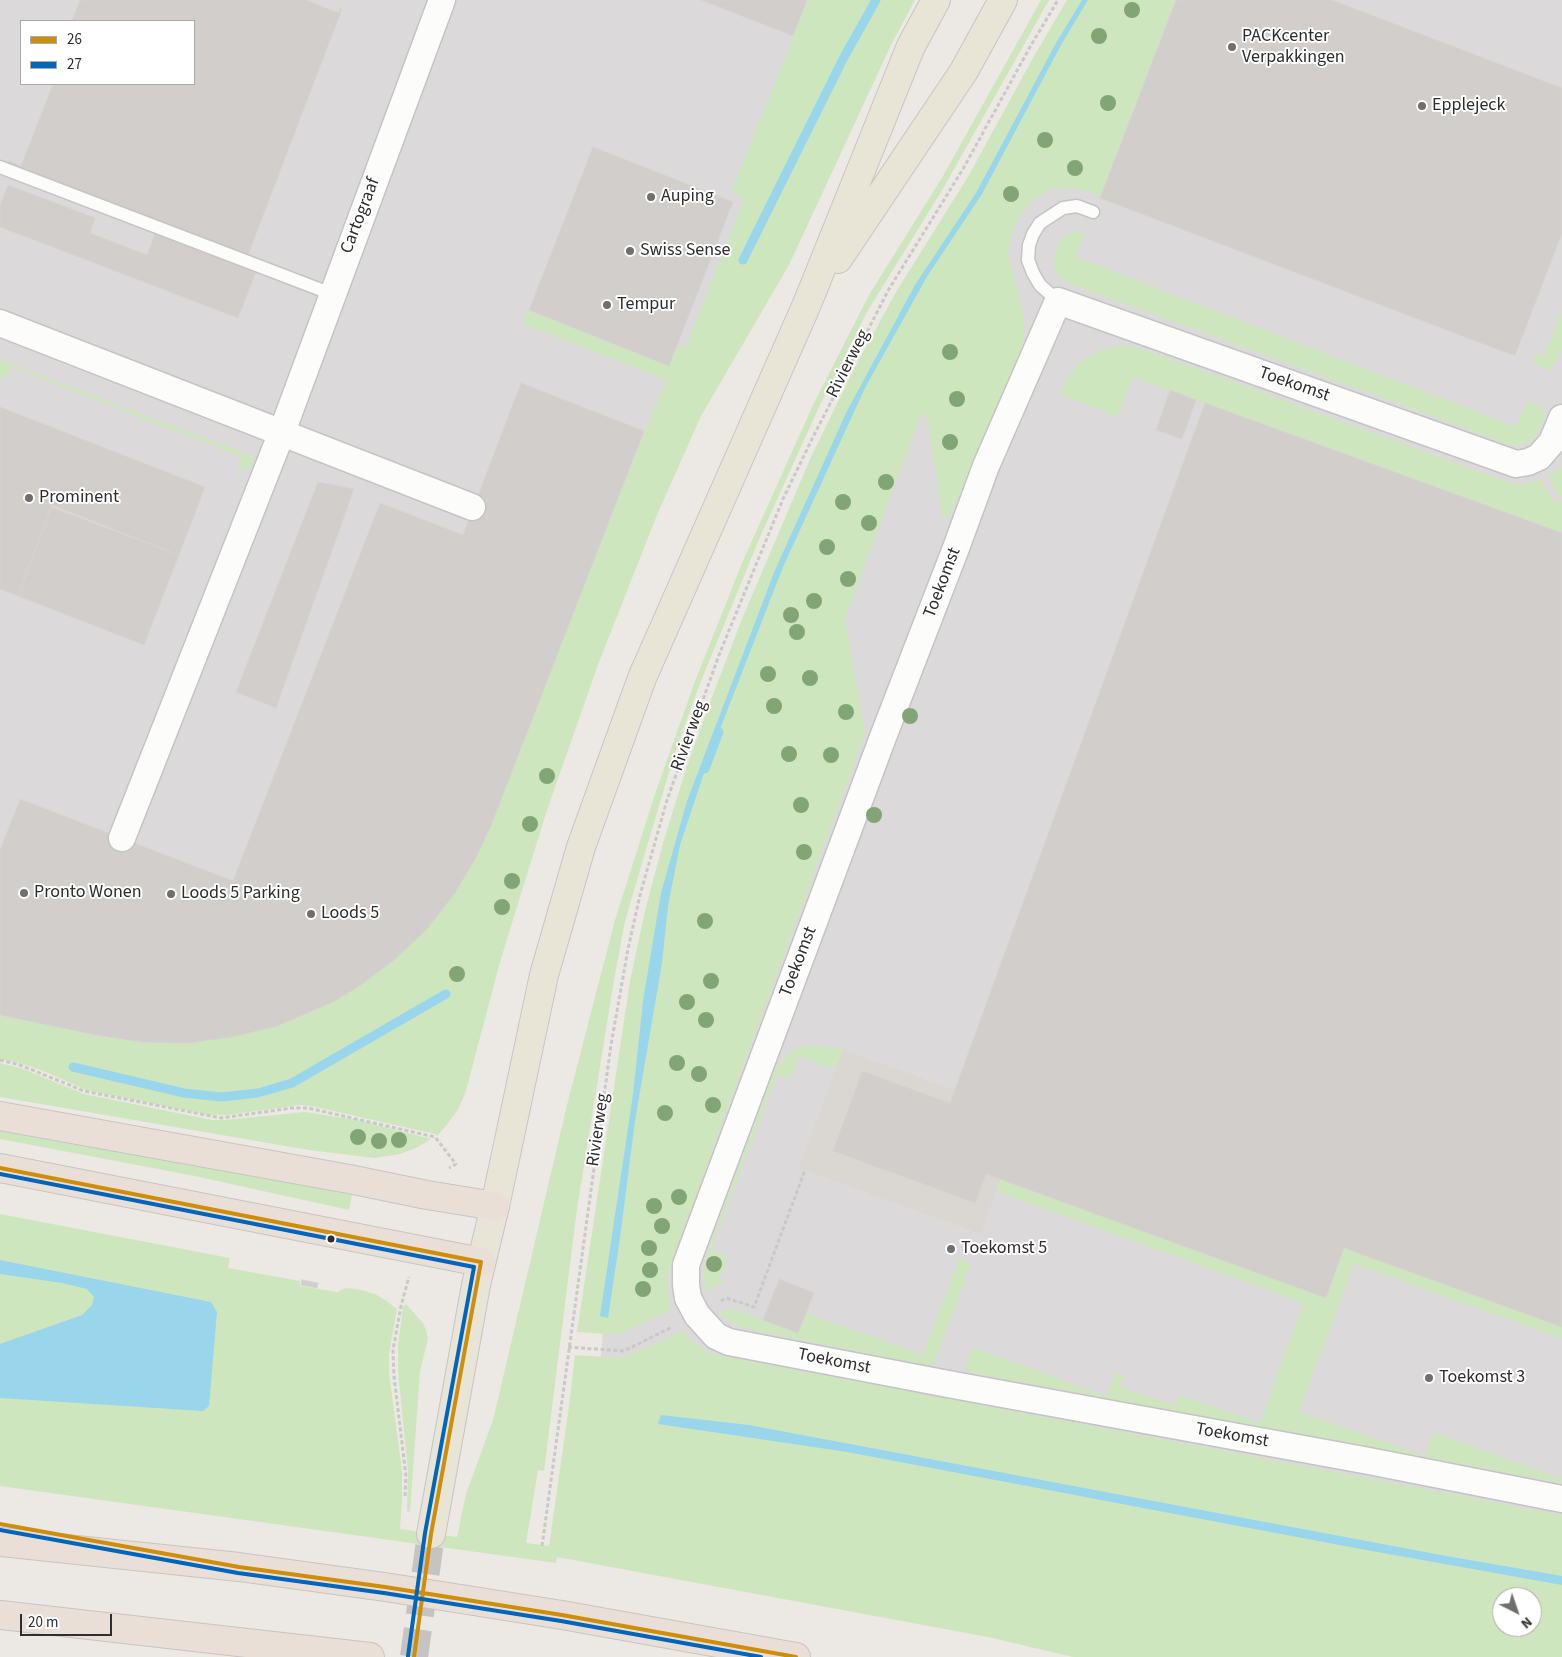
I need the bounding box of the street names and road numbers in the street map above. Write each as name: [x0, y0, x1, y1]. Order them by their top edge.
street label: Cartograaf: [337, 175, 385, 257]
street label: Rivierweg: [823, 326, 875, 402]
street label: Toekomst: [1256, 363, 1332, 407]
street label: Toekomst: [920, 545, 966, 621]
street label: Rivierweg: [667, 698, 713, 774]
street label: Toekomst: [776, 924, 822, 1000]
street label: Rivierweg: [583, 1092, 615, 1168]
street label: Toekomst: [796, 1344, 872, 1380]
street label: Toekomst: [1194, 1419, 1270, 1453]

